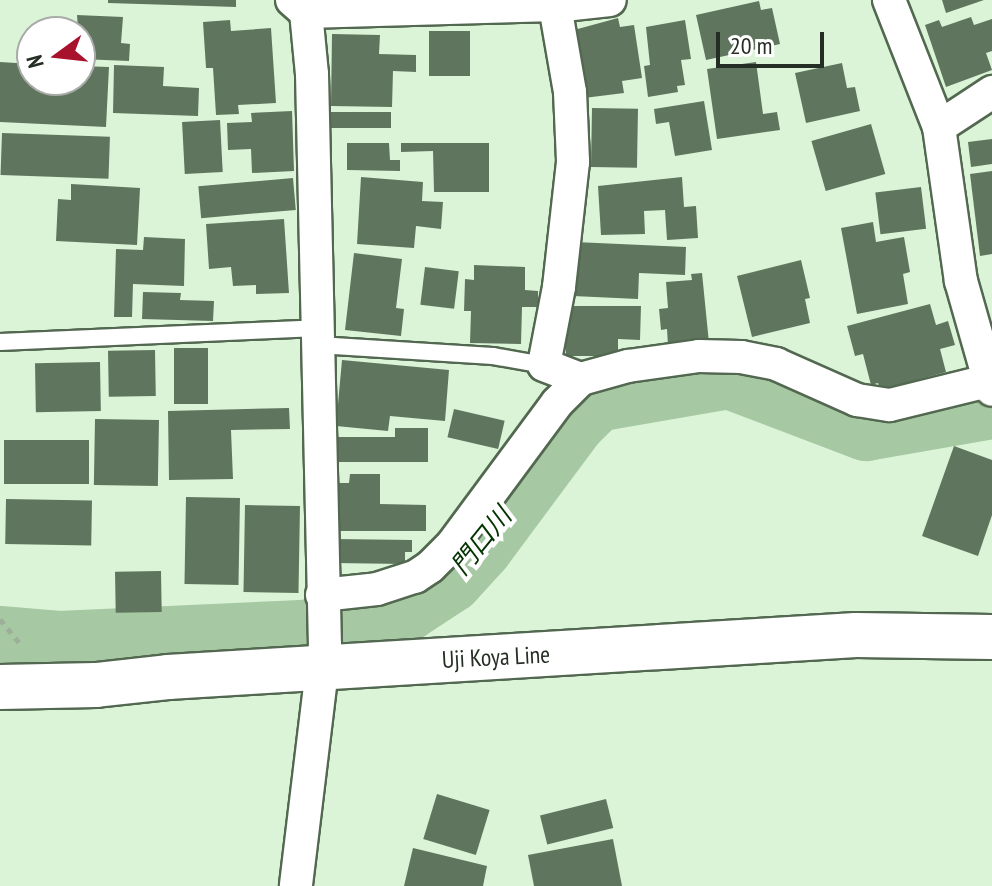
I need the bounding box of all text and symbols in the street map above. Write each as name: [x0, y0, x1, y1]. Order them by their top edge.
north arrow: [16, 16, 96, 96]
scale bar: [720, 16, 828, 66]
text: 20 m: [730, 30, 772, 61]
text: N: [20, 52, 50, 71]
water label: 門口川: [444, 501, 518, 581]
street label: Uji Koya Line: [441, 640, 551, 674]

